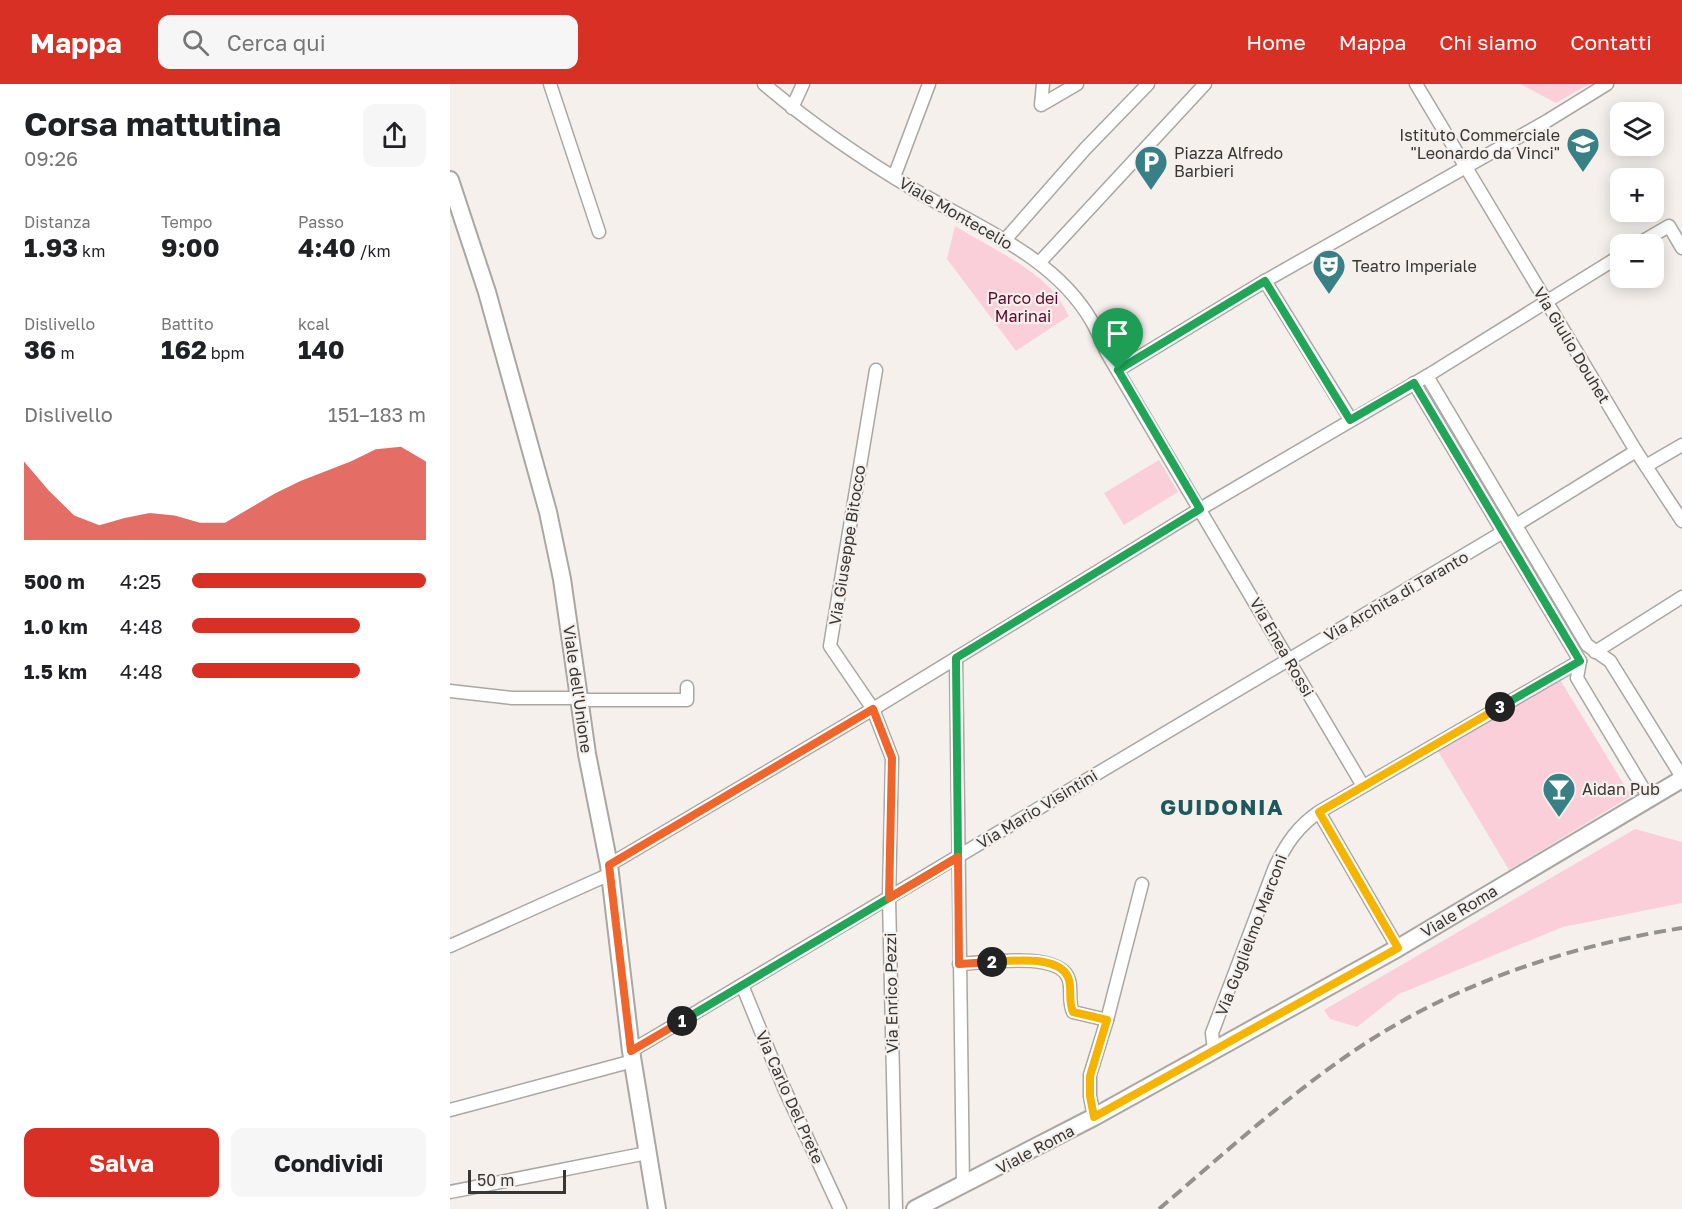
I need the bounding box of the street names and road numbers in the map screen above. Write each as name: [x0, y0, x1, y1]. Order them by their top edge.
street label: Viale Montecelio: [896, 172, 1016, 254]
street label: Via Giulio Douhet: [1529, 283, 1615, 407]
street label: Via Giuseppe Bitocco: [824, 463, 870, 627]
street label: Via Archita di Taranto: [1320, 546, 1472, 646]
street label: Via Enea Rossi: [1245, 594, 1319, 700]
street label: Viale dell'Unione: [559, 624, 597, 754]
street label: Via Mario Visintini: [973, 765, 1101, 853]
street label: Via Guglielmo Marconi: [1211, 851, 1291, 1019]
street label: Viale Roma: [1417, 880, 1501, 942]
street label: Via Enrico Pezzi: [880, 932, 902, 1054]
street label: Via Carlo Del Prete: [752, 1027, 828, 1167]
street label: Viale Roma: [992, 1120, 1078, 1178]

